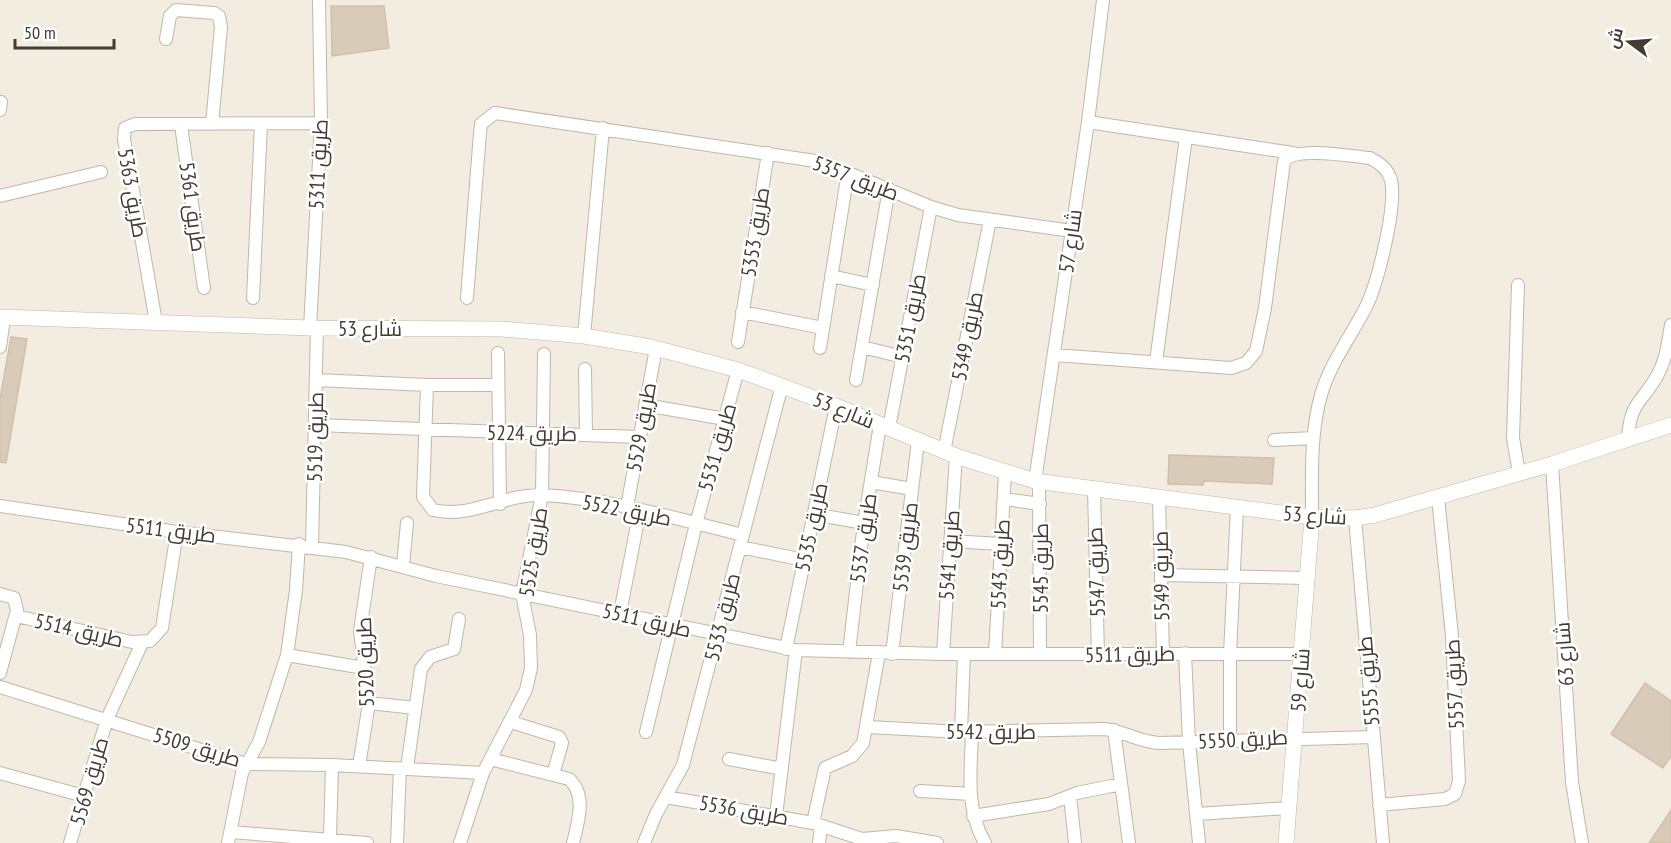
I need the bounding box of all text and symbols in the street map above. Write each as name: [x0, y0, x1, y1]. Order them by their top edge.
scale bar: [15, 12, 114, 50]
north arrow: [1599, 12, 1659, 72]
text: 50 m: [24, 21, 56, 44]
text: ش: [1602, 25, 1627, 50]
street label: طريق 5311: [302, 118, 334, 210]
street label: طريق 5363: [112, 146, 154, 240]
street label: طريق 5357: [809, 149, 903, 207]
street label: طريق 5361: [173, 160, 213, 254]
street label: طريق 5353: [735, 185, 775, 279]
street label: شارع 57: [1052, 207, 1089, 275]
street label: طريق 5351: [888, 271, 932, 365]
street label: طريق 5349: [945, 289, 989, 383]
street label: شارع 53: [338, 315, 402, 343]
street label: طريق 5529: [620, 380, 662, 474]
street label: شارع 53: [809, 385, 879, 435]
street label: طريق 5519: [301, 392, 329, 482]
street label: طريق 5531: [692, 400, 742, 494]
street label: طريق 5224: [487, 419, 577, 447]
street label: طريق 5535: [788, 480, 834, 574]
street label: طريق 5522: [580, 488, 674, 532]
street label: طريق 5537: [843, 491, 883, 585]
street label: شارع 53: [1282, 499, 1348, 532]
street label: طريق 5539: [886, 501, 924, 593]
street label: طريق 5525: [513, 505, 553, 599]
street label: طريق 5541: [932, 509, 966, 601]
street label: طريق 5511: [125, 511, 217, 549]
street label: طريق 5543: [984, 518, 1016, 610]
street label: طريق 5545: [1027, 523, 1054, 613]
street label: طريق 5547: [1081, 526, 1111, 618]
street label: طريق 5549: [1147, 531, 1175, 621]
street label: طريق 5533: [698, 570, 746, 664]
street label: طريق 5511: [600, 597, 694, 643]
street label: طريق 5514: [32, 607, 126, 653]
street label: طريق 5520: [350, 616, 380, 708]
street label: شارع 63: [1548, 621, 1581, 687]
street label: طريق 5555: [1351, 635, 1385, 727]
street label: طريق 5557: [1438, 638, 1470, 730]
street label: طريق 5511: [1085, 640, 1175, 668]
street label: شارع 59: [1284, 647, 1317, 713]
street label: طريق 5542: [946, 718, 1036, 745]
street label: طريق 5509: [150, 721, 244, 773]
street label: طريق 5550: [1197, 723, 1289, 755]
street label: طريق 5569: [64, 734, 114, 828]
street label: طريق 5536: [697, 789, 791, 831]

